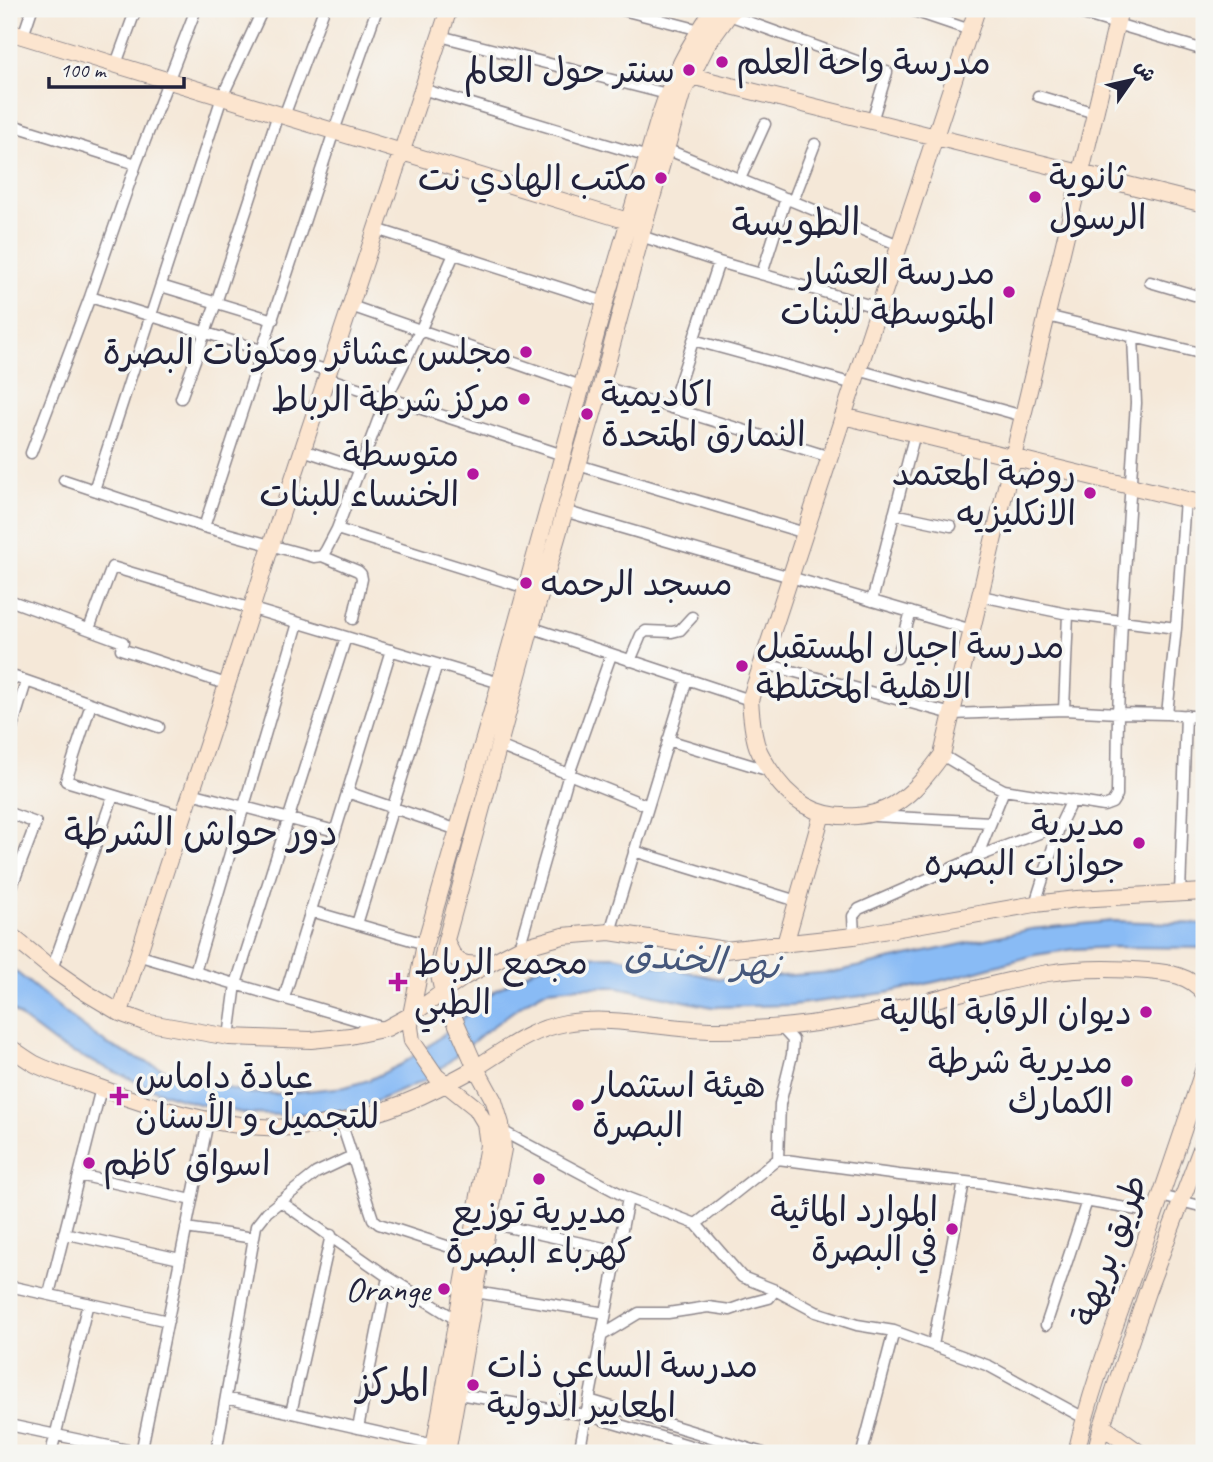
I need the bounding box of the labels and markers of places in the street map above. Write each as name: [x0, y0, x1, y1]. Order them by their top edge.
place label: مدرسة واحة العلم: [736, 40, 991, 89]
place label: سنتر حول العالم: [463, 48, 675, 97]
marker: مدرسة واحة العلم: [714, 54, 730, 70]
marker: سنتر حول العالم: [681, 62, 697, 78]
place label: ثانوية الرسول: [1049, 155, 1147, 240]
place label: مكتب الهادي نت: [418, 156, 647, 203]
marker: مكتب الهادي نت: [653, 170, 669, 186]
marker: ثانوية الرسول: [1027, 189, 1043, 205]
place label: مدرسة العشار المتوسطة للبنات: [780, 250, 995, 335]
marker: مدرسة العشار المتوسطة للبنات: [1001, 284, 1017, 300]
place label: مجلس عشائر ومكونات البصرة: [103, 330, 512, 375]
marker: مجلس عشائر ومكونات البصرة: [518, 344, 534, 360]
place label: اكاديمية النمارق المتحدة: [601, 372, 806, 457]
place label: مركز شرطة الرباط: [271, 377, 510, 422]
marker: مركز شرطة الرباط: [516, 391, 532, 407]
marker: اكاديمية النمارق المتحدة: [579, 406, 595, 422]
place label: متوسطة الخنساء للبنات: [259, 432, 459, 517]
place label: روضة المعتمد الانكليزيه: [892, 451, 1076, 536]
marker: متوسطة الخنساء للبنات: [465, 466, 481, 482]
marker: روضة المعتمد الانكليزيه: [1082, 485, 1098, 501]
place label: مسجد الرحمه: [540, 561, 733, 606]
marker: مسجد الرحمه: [518, 575, 534, 591]
place label: مدرسة اجيال المستقبل الاهلية المختلطة: [756, 624, 1064, 709]
marker: مدرسة اجيال المستقبل الاهلية المختلطة: [734, 658, 750, 674]
place label: مديرية جوازات البصره: [924, 801, 1125, 886]
marker: مديرية جوازات البصره: [1131, 835, 1147, 851]
place label: مجمع الرباط الطبي: [414, 940, 588, 1033]
marker: مجمع الرباط الطبي: [388, 972, 408, 992]
place label: ديوان الرقابة المالية: [880, 990, 1132, 1035]
marker: ديوان الرقابة المالية: [1138, 1004, 1154, 1020]
place label: مديرية شرطة الكمارك: [928, 1039, 1113, 1124]
place label: عيادة داماس للتجميل و الأسنان: [135, 1054, 379, 1139]
place label: هيئة استثمار البصرة: [591, 1063, 766, 1148]
marker: مديرية شرطة الكمارك: [1119, 1073, 1135, 1089]
marker: عيادة داماس للتجميل و الأسنان: [109, 1086, 129, 1106]
marker: هيئة استثمار البصرة: [570, 1097, 586, 1113]
place label: اسواق كاظم: [103, 1141, 271, 1190]
marker: اسواق كاظم: [81, 1155, 97, 1171]
marker: مديرية توزيع كهرباء البصرة: [531, 1171, 547, 1187]
place label: الموارد المائية في البصرة: [770, 1187, 938, 1274]
place label: مديرية توزيع كهرباء البصرة: [445, 1189, 633, 1274]
marker: الموارد المائية في البصرة: [944, 1221, 960, 1237]
place label: Orange: [345, 1267, 433, 1312]
marker: Orange: [436, 1281, 452, 1297]
place label: مدرسة الساعي ذات المعايير الدولية: [487, 1343, 758, 1428]
marker: مدرسة الساعي ذات المعايير الدولية: [465, 1377, 481, 1393]

